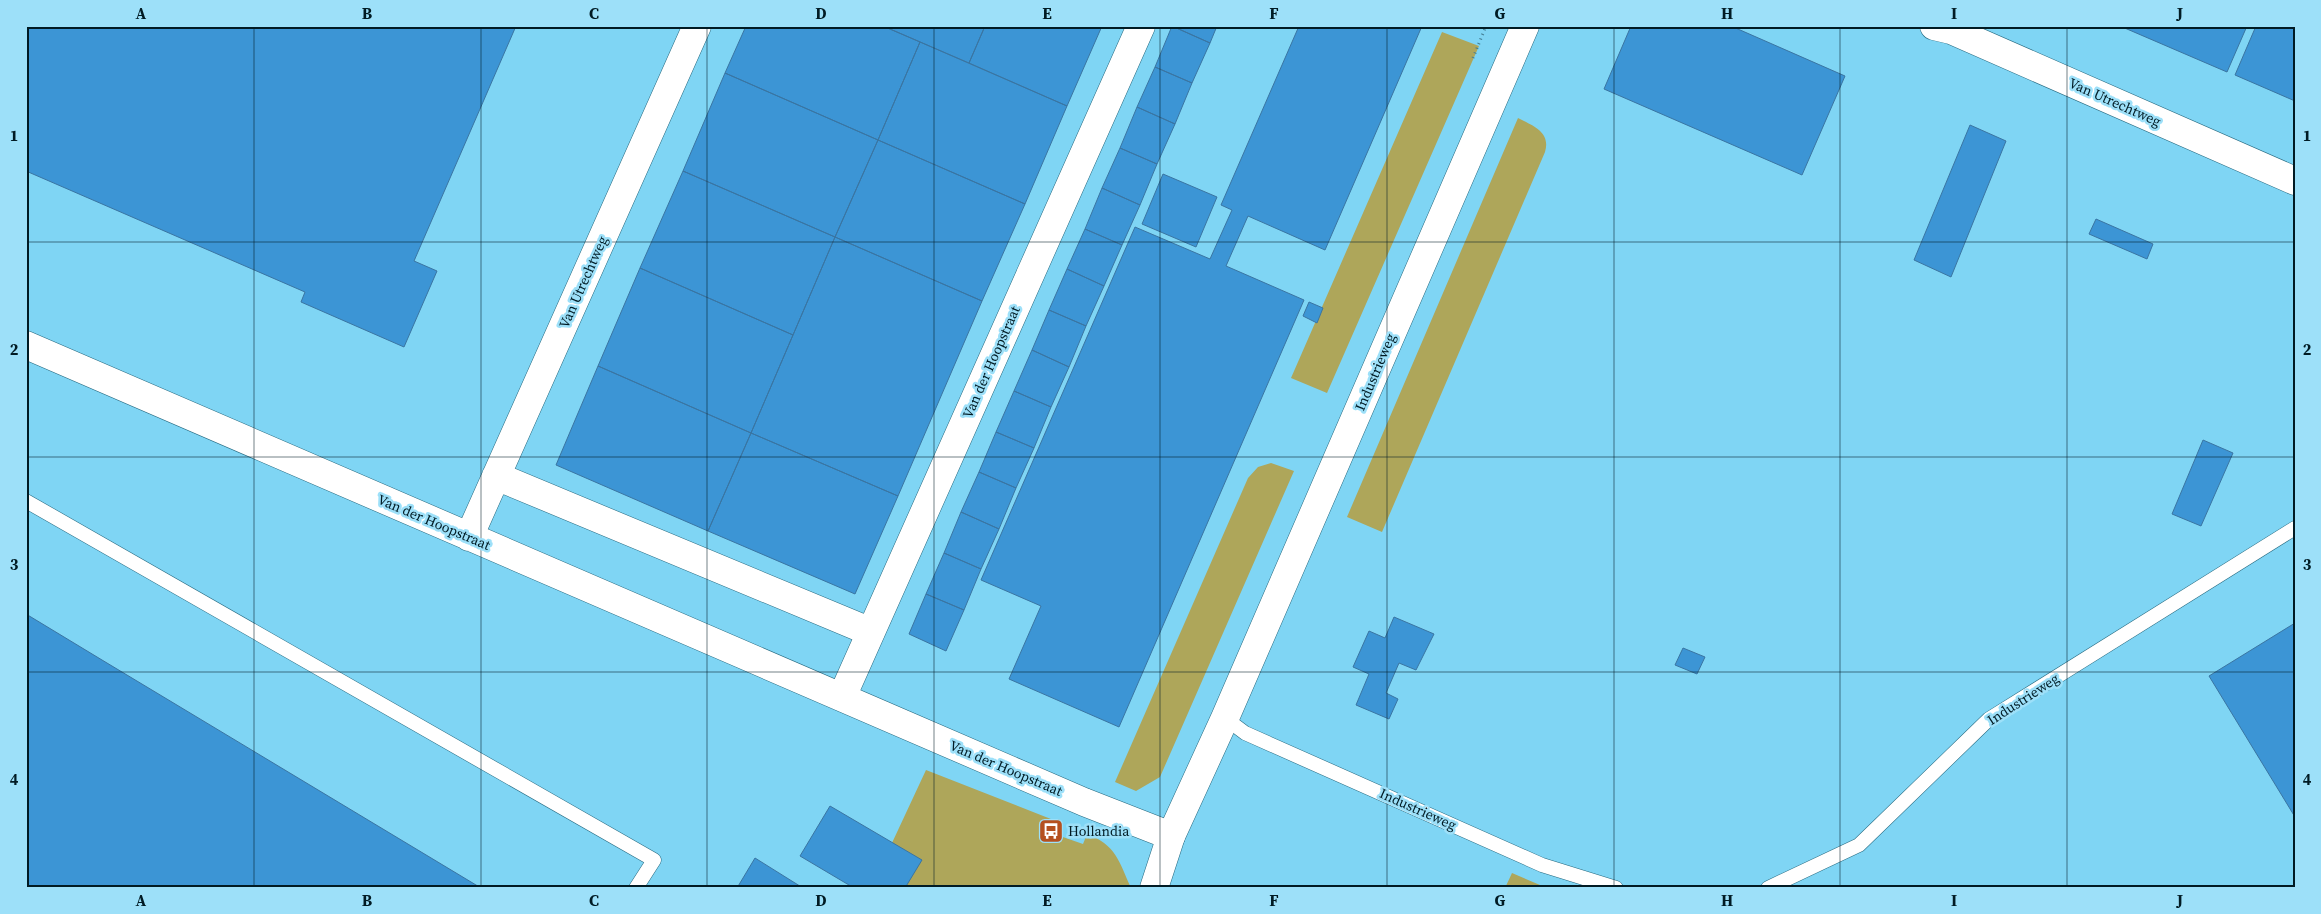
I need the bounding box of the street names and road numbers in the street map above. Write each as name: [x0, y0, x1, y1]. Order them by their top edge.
street label: Van Utrechtweg: [2066, 73, 2164, 131]
street label: Van Utrechtweg: [554, 233, 612, 331]
street label: Van der Hoopstraat: [957, 302, 1025, 421]
street label: Industrieweg: [1350, 330, 1400, 414]
street label: Van der Hoopstraat: [375, 489, 494, 555]
street label: Industrieweg: [1983, 668, 2063, 730]
street label: Van der Hoopstraat: [947, 735, 1066, 801]
street label: Industrieweg: [1376, 783, 1460, 835]

